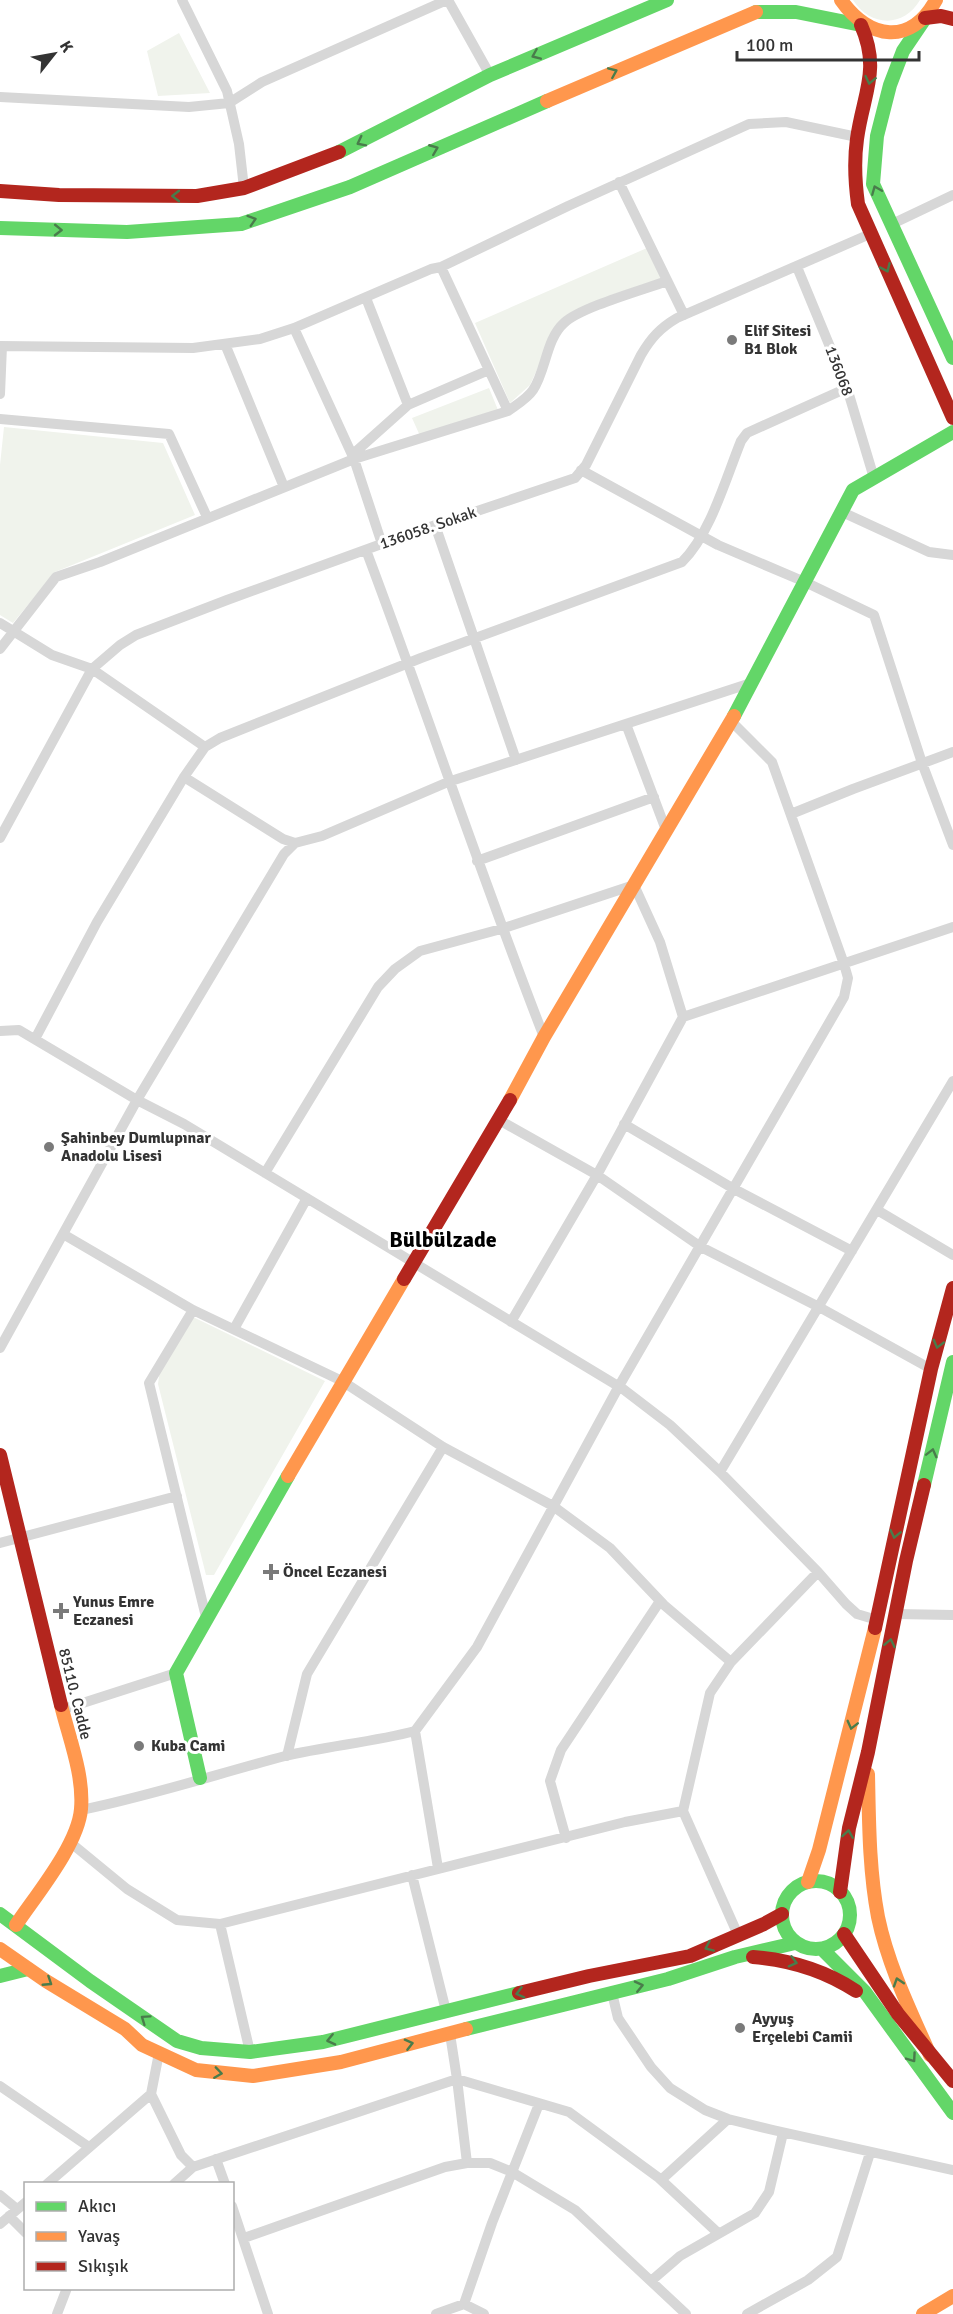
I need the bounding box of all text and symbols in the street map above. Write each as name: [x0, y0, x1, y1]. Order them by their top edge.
north arrow: [24, 24, 84, 84]
scale bar: [737, 24, 918, 62]
text: 100 m: [746, 34, 793, 56]
text: K: [55, 37, 77, 56]
one-way arrow: [531, 48, 542, 60]
one-way arrow: [606, 67, 617, 79]
one-way arrow: [864, 75, 877, 85]
one-way arrow: [357, 135, 368, 146]
one-way arrow: [427, 144, 438, 156]
one-way arrow: [871, 185, 883, 196]
one-way arrow: [171, 189, 180, 202]
one-way arrow: [247, 215, 257, 228]
one-way arrow: [54, 224, 63, 237]
one-way arrow: [878, 261, 890, 272]
place label: Elif Sitesi B1 Blok: [744, 321, 811, 359]
marker: Elif Sitesi B1 Blok: [725, 333, 739, 347]
street label: 136068: [820, 343, 858, 399]
street label: 136058. Sokak: [377, 502, 479, 554]
place label: Şahinbey Dumlupınar Anadolu Lisesi: [61, 1128, 211, 1166]
marker: Şahinbey Dumlupınar Anadolu Lisesi: [42, 1140, 56, 1154]
district label: Bülbülzade: [389, 1226, 497, 1253]
one-way arrow: [932, 1339, 945, 1349]
one-way arrow: [924, 1448, 937, 1458]
one-way arrow: [889, 1529, 902, 1539]
place label: Öncel Eczanesi: [283, 1562, 387, 1582]
marker: Öncel Eczanesi: [264, 1565, 278, 1579]
place label: Yunus Emre Eczanesi: [72, 1592, 154, 1630]
marker: Yunus Emre Eczanesi: [54, 1604, 68, 1618]
one-way arrow: [883, 1639, 896, 1649]
street label: 85110. Cadde: [54, 1646, 96, 1742]
one-way arrow: [846, 1719, 859, 1729]
place label: Kuba Cami: [151, 1736, 225, 1756]
marker: Kuba Cami: [132, 1739, 146, 1753]
one-way arrow: [842, 1829, 854, 1838]
one-way arrow: [705, 1940, 716, 1952]
one-way arrow: [788, 1955, 798, 1968]
one-way arrow: [42, 1975, 52, 1987]
one-way arrow: [893, 1977, 905, 1988]
one-way arrow: [634, 1981, 644, 1994]
one-way arrow: [515, 1986, 525, 1999]
place label: Ayyuş Erçelebi Camii: [752, 2009, 853, 2047]
one-way arrow: [141, 2015, 152, 2026]
marker: Ayyuş Erçelebi Camii: [733, 2021, 747, 2035]
one-way arrow: [326, 2032, 336, 2045]
one-way arrow: [404, 2039, 414, 2052]
one-way arrow: [905, 2052, 916, 2063]
one-way arrow: [213, 2066, 223, 2078]
legend: [24, 2182, 234, 2290]
text: Akıcı: [78, 2195, 116, 2217]
text: Yavaş: [78, 2225, 120, 2247]
text: Sıkışık: [78, 2255, 128, 2277]

